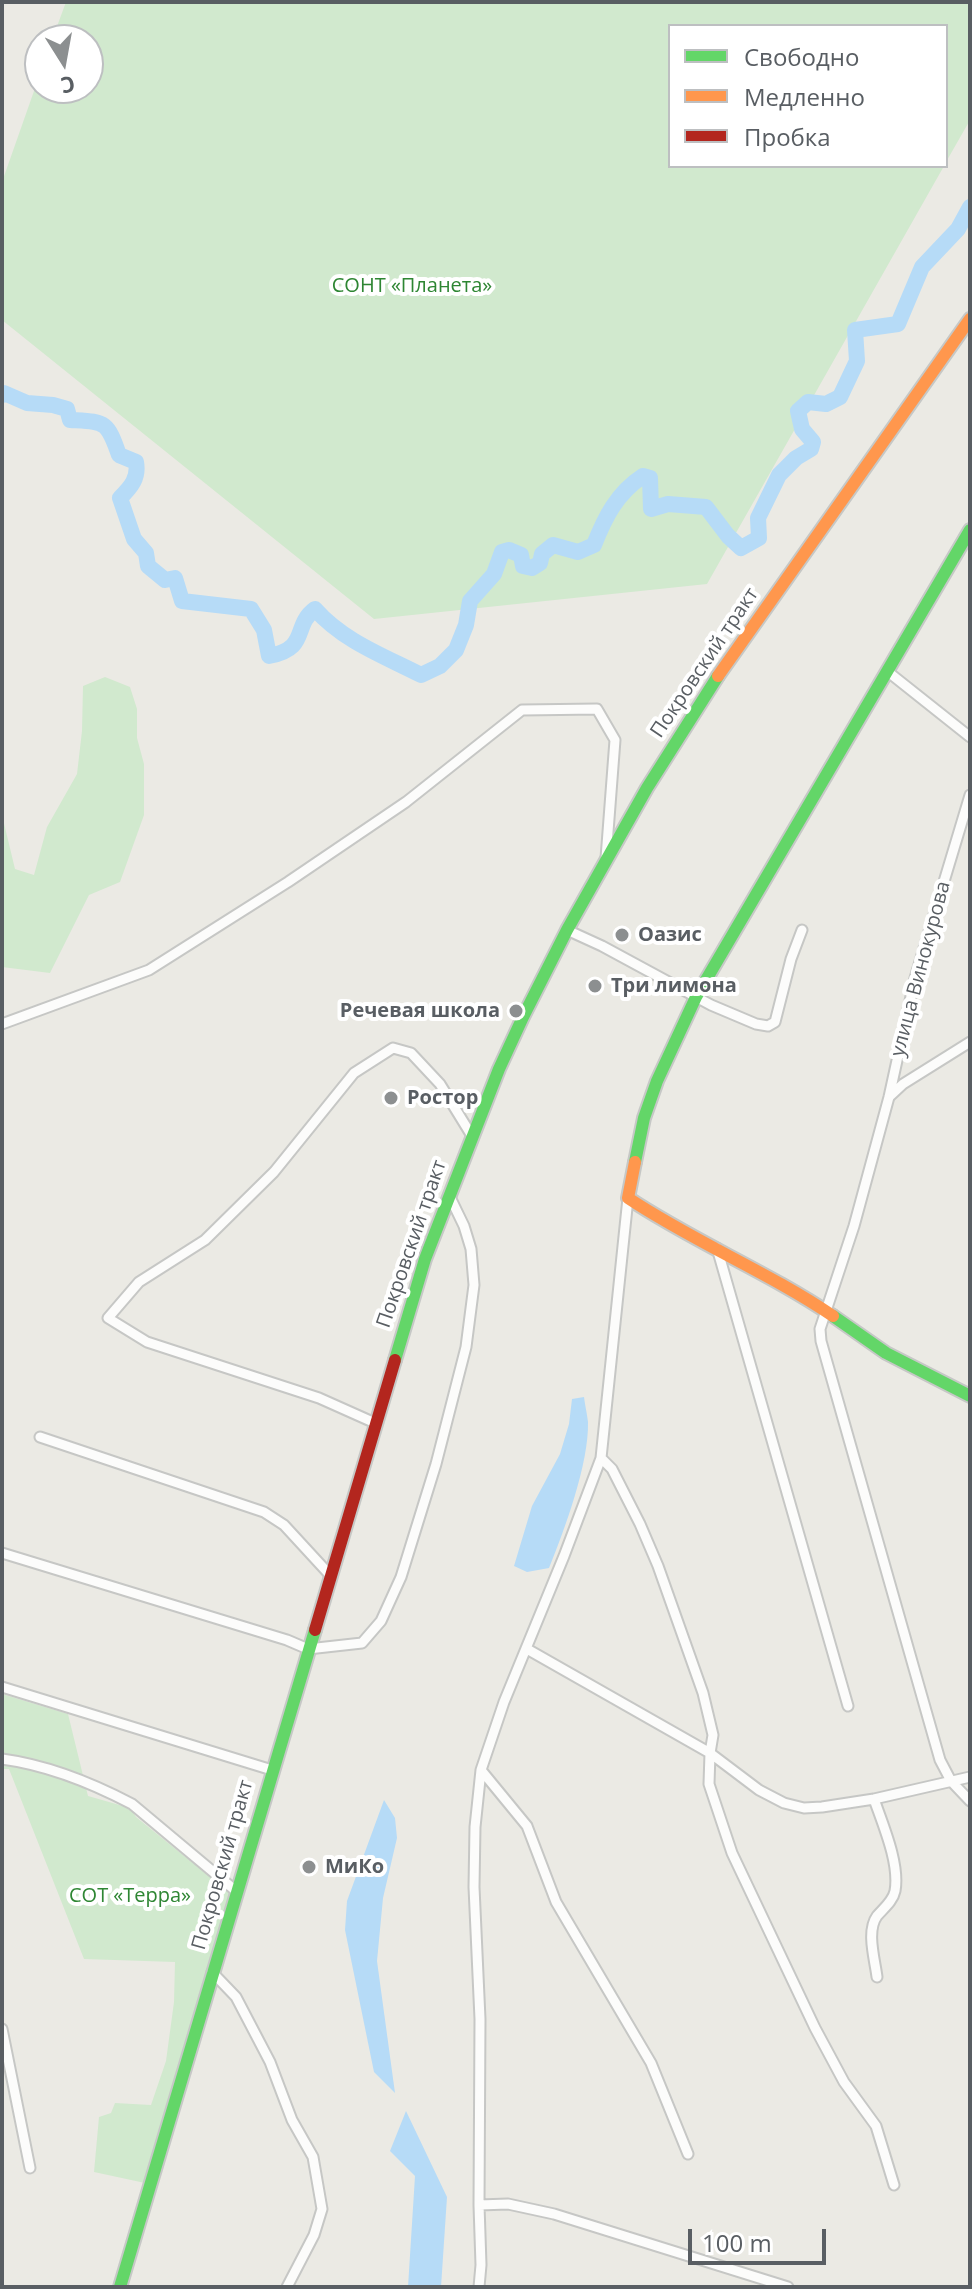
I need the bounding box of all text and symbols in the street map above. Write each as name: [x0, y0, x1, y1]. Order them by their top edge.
north arrow: [24, 24, 104, 104]
legend: [668, 24, 948, 168]
text: Свободно: [744, 40, 859, 73]
text: С: [58, 70, 78, 102]
text: Медленно: [744, 80, 865, 113]
text: Пробка: [744, 120, 831, 153]
park label: СОНТ «Планета»: [332, 274, 492, 298]
street label: Покровский тракт: [646, 583, 764, 743]
street label: улица Винокурова: [886, 879, 956, 1059]
place label: Оазис: [638, 923, 702, 947]
marker: Оазис: [613, 926, 631, 944]
place label: Три лимона: [611, 974, 737, 998]
marker: Три лимона: [586, 977, 604, 995]
place label: Речевая школа: [340, 999, 500, 1023]
marker: Речевая школа: [507, 1002, 525, 1020]
place label: Ростор: [407, 1086, 478, 1110]
marker: Ростор: [382, 1089, 400, 1107]
street label: Покровский тракт: [372, 1157, 452, 1331]
street label: Покровский тракт: [187, 1777, 259, 1953]
place label: МиКо: [325, 1855, 384, 1879]
marker: МиКо: [300, 1858, 318, 1876]
park label: СОТ «Терра»: [69, 1884, 191, 1908]
scale bar: [692, 2213, 830, 2263]
text: 100 m: [702, 2226, 772, 2259]

